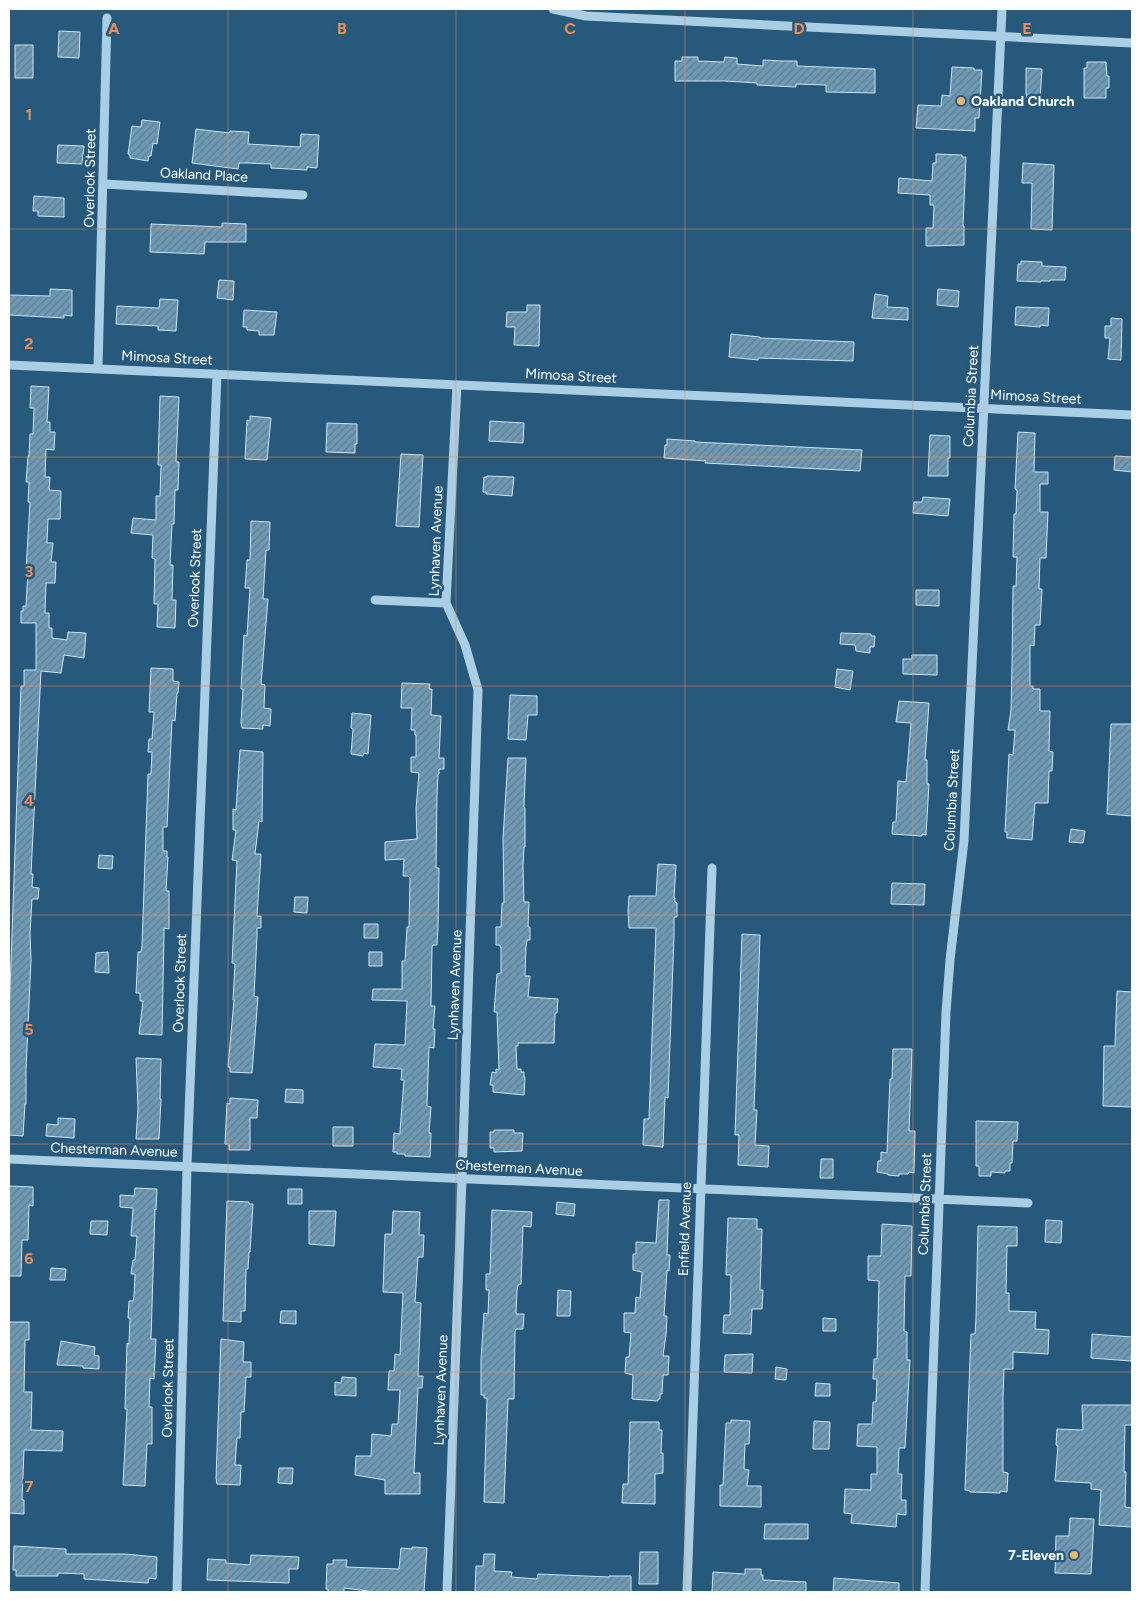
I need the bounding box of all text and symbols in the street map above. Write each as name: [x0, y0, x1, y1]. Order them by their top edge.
text: A: [108, 19, 120, 38]
text: B: [337, 19, 347, 38]
text: C: [564, 19, 576, 38]
text: D: [793, 19, 805, 38]
text: E: [1022, 19, 1032, 38]
place label: Oakland Church: [971, 93, 1075, 110]
marker: Oakland Church: [955, 95, 967, 107]
text: 1: [26, 105, 32, 124]
street label: Overlook Street: [81, 128, 99, 228]
street label: Oakland Place: [160, 164, 249, 186]
text: 2: [24, 334, 34, 353]
street label: Columbia Street: [960, 344, 982, 448]
street label: Mimosa Street: [121, 347, 213, 369]
street label: Mimosa Street: [525, 365, 617, 387]
street label: Mimosa Street: [990, 386, 1082, 408]
street label: Lynhaven Avenue: [426, 485, 446, 597]
street label: Overlook Street: [185, 528, 205, 628]
text: 3: [25, 562, 34, 581]
street label: Columbia Street: [941, 748, 963, 852]
text: 4: [24, 791, 34, 810]
street label: Lynhaven Avenue: [445, 929, 465, 1041]
street label: Overlook Street: [170, 933, 190, 1033]
text: 5: [24, 1020, 34, 1039]
street label: Chesterman Avenue: [50, 1139, 178, 1161]
street label: Columbia Street: [915, 1153, 935, 1255]
street label: Chesterman Avenue: [455, 1156, 583, 1180]
street label: Enfield Avenue: [675, 1181, 695, 1276]
text: 6: [24, 1249, 34, 1268]
street label: Lynhaven Avenue: [431, 1334, 451, 1446]
street label: Overlook Street: [159, 1338, 177, 1438]
text: 7: [25, 1477, 34, 1496]
place label: 7-Eleven: [1008, 1547, 1064, 1564]
marker: 7-Eleven: [1068, 1549, 1080, 1561]

